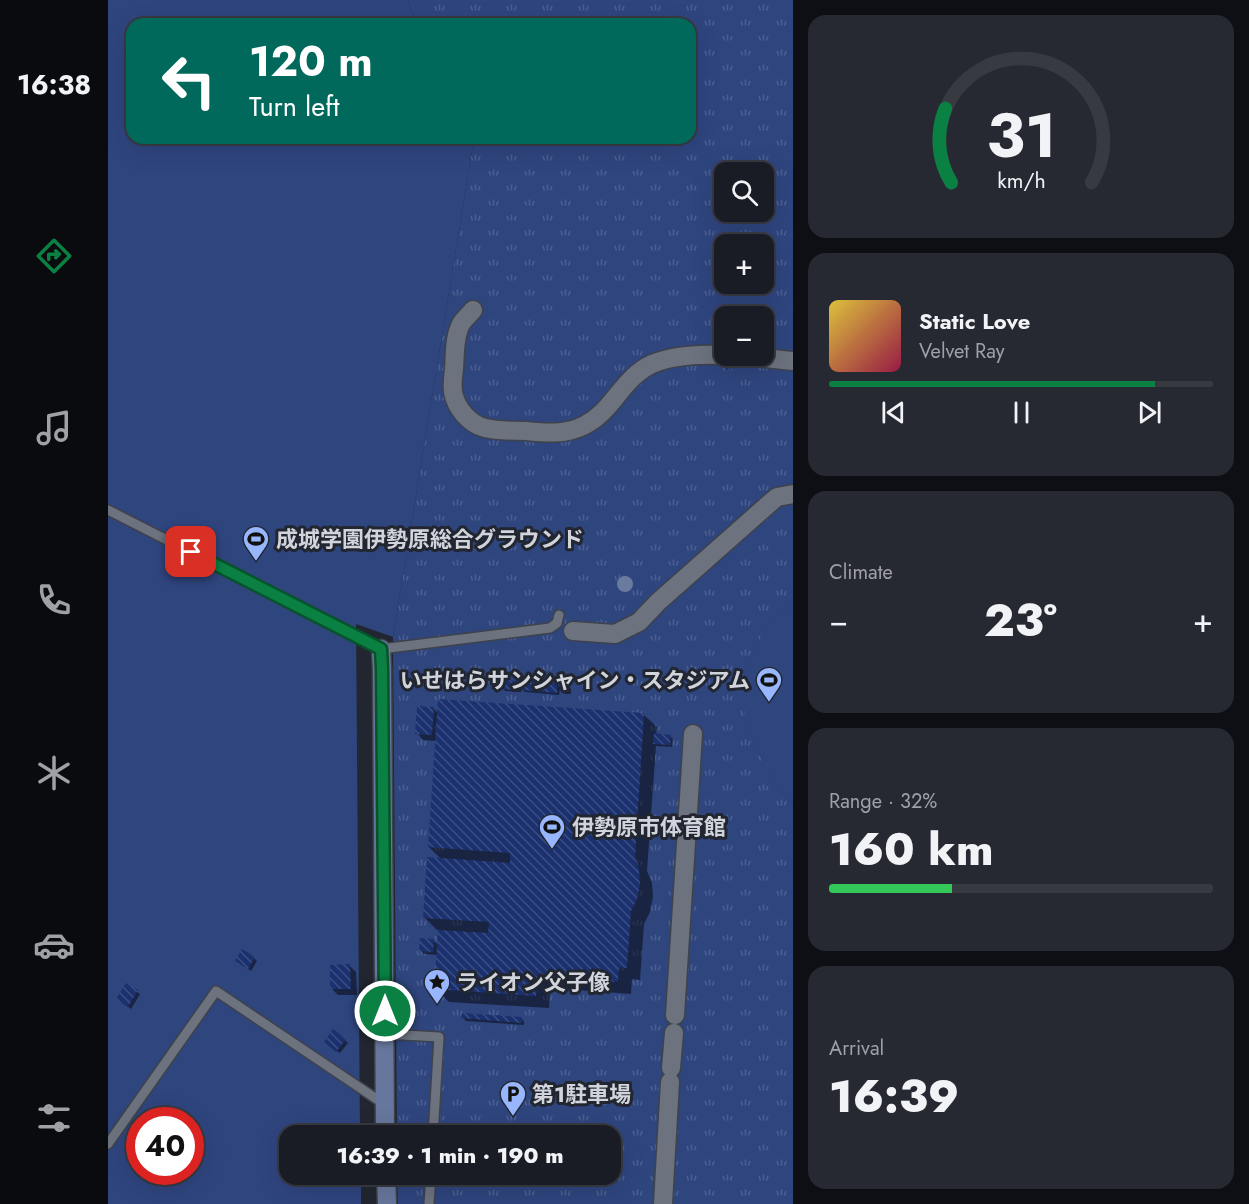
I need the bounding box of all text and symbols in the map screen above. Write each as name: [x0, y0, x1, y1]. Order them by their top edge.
text: 120 m: [249, 31, 373, 92]
icon: left: [150, 42, 228, 120]
text: 16:38: [17, 65, 91, 104]
text: Turn left: [249, 87, 339, 126]
text: 31: [986, 91, 1056, 181]
map controls: [714, 162, 774, 366]
button: search: [714, 162, 774, 222]
text: km/h: [997, 166, 1045, 197]
button: +: [714, 234, 774, 294]
icon: directions: [33, 235, 75, 277]
text: Static Love: [919, 305, 1030, 337]
button: −: [714, 306, 774, 366]
text: Velvet Ray: [919, 337, 1005, 366]
icon: previous: [877, 396, 910, 429]
icon: pause: [1005, 396, 1038, 429]
icon: next: [1133, 396, 1166, 429]
icon: music: [33, 407, 75, 449]
place label: 成城学園伊勢原総合グラウンド: [276, 523, 584, 555]
sports icon: 成城学園伊勢原総合グラウンド: [241, 524, 271, 562]
pin: [165, 526, 216, 577]
icon: arrive: [174, 535, 207, 568]
text: Climate: [829, 558, 893, 587]
icon: phone: [33, 579, 75, 621]
text: 23°: [984, 588, 1057, 653]
text: −: [829, 597, 848, 644]
text: +: [1193, 597, 1213, 644]
place label: いせはらサンシャイン・スタジアム: [400, 664, 750, 696]
sports icon: いせはらサンシャイン・スタジアム: [754, 665, 784, 703]
icon: climate: [33, 752, 75, 794]
text: Range · 32%: [829, 787, 937, 816]
place label: 伊勢原市体育館: [572, 811, 726, 843]
sports icon: 伊勢原市体育館: [537, 812, 567, 850]
text: 160 km: [829, 817, 993, 882]
icon: car: [33, 924, 75, 966]
place label: ライオン父子像: [456, 966, 610, 998]
place icon: ライオン父子像: [422, 967, 452, 1005]
position arrow: [353, 979, 417, 1043]
text: Arrival: [829, 1034, 884, 1063]
text: 16:39: [829, 1064, 959, 1129]
place label: 第1駐車場: [532, 1078, 631, 1110]
parking icon: 第1駐車場: [498, 1079, 528, 1117]
icon: filters: [33, 1097, 75, 1139]
speed limit sign: 40: [126, 1107, 204, 1185]
text: 16:39 · 1 min · 190 m: [337, 1139, 564, 1171]

